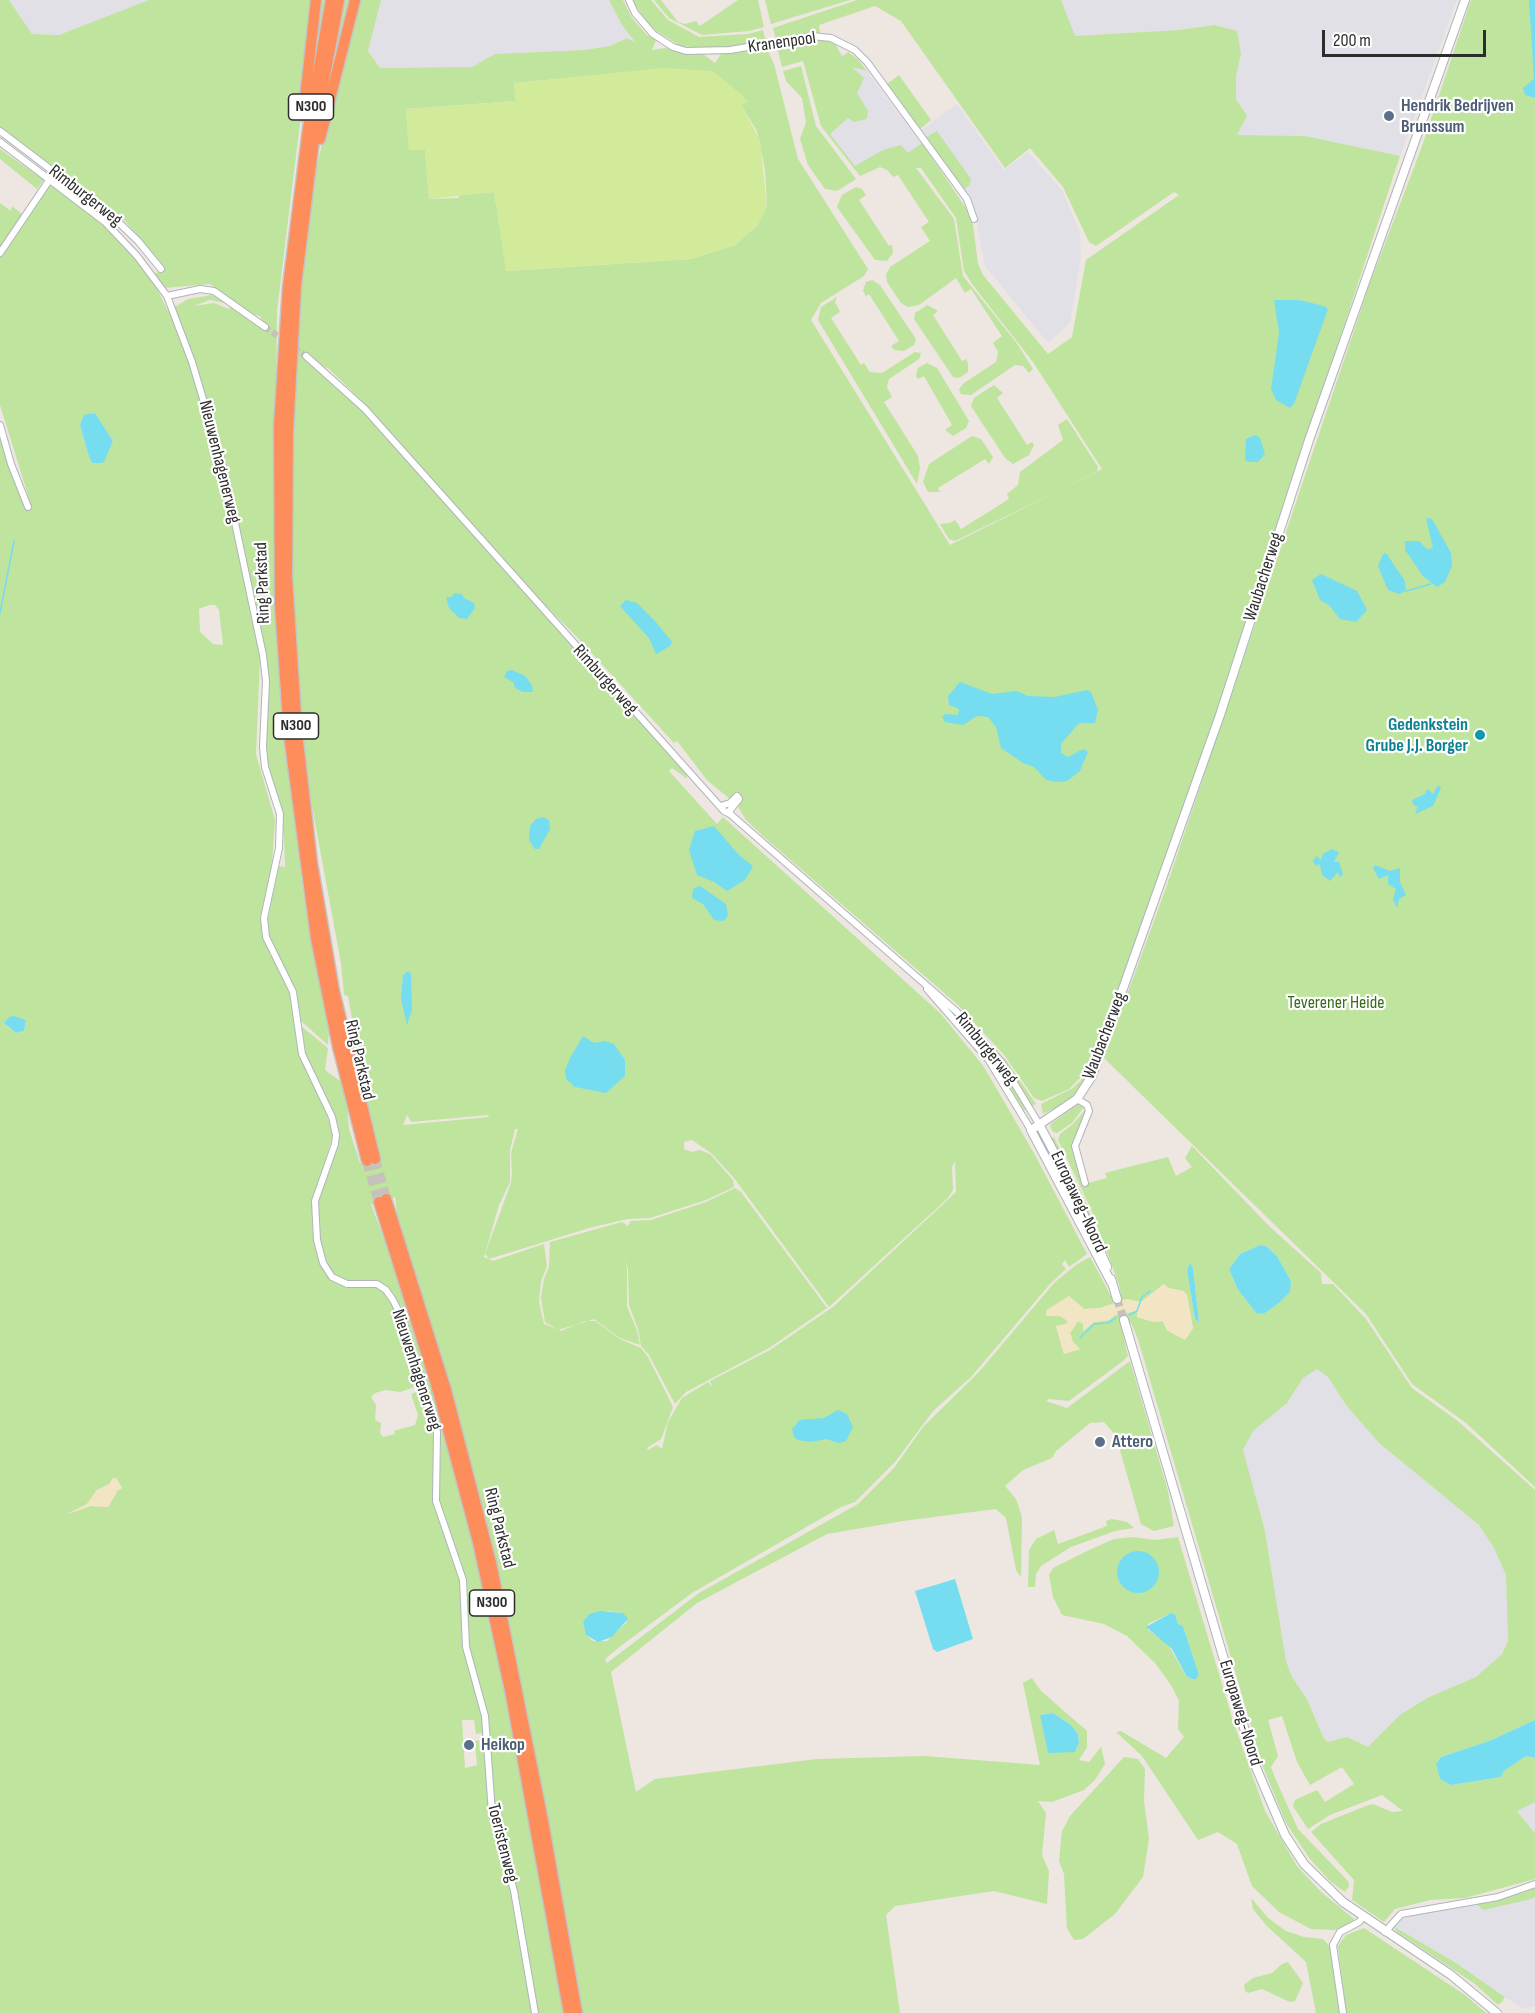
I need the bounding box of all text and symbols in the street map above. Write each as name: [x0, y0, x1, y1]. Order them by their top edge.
scale bar: [1325, 18, 1488, 56]
street label: Kranenpool: [747, 28, 817, 58]
text: 200 m: [1333, 30, 1371, 51]
road number: N300: [288, 94, 334, 120]
place label: Hendrik Bedrijven Brunssum: [1401, 95, 1514, 138]
marker: Hendrik Bedrijven Brunssum: [1382, 109, 1396, 123]
street label: Rimburgerweg: [44, 161, 126, 231]
street label: Nieuwenhagenerweg: [193, 398, 245, 526]
street label: Waubacherweg: [1240, 530, 1288, 624]
street label: Ring Parkstad: [251, 542, 275, 624]
street label: Rimburgerweg: [568, 640, 642, 720]
road number: N300: [274, 713, 318, 739]
place label: Gedenkstein Grube J.J. Borger: [1366, 714, 1468, 756]
marker: Gedenkstein Grube J.J. Borger: [1473, 728, 1487, 742]
street label: Waubacherweg: [1078, 989, 1132, 1083]
park label: Teverener Heide: [1288, 992, 1384, 1014]
street label: Rimburgerweg: [950, 1008, 1022, 1090]
street label: Ring Parkstad: [339, 1018, 379, 1102]
street label: Europaweg-Noord: [1045, 1148, 1111, 1256]
street label: Nieuwenhagenerweg: [386, 1307, 446, 1433]
place label: Attero: [1112, 1431, 1153, 1453]
marker: Attero: [1093, 1435, 1107, 1449]
street label: Ring Parkstad: [479, 1486, 519, 1570]
road number: N300: [470, 1590, 514, 1616]
street label: Europaweg-Noord: [1214, 1657, 1266, 1769]
place label: Heikop: [481, 1734, 525, 1756]
marker: Heikop: [462, 1738, 476, 1752]
street label: Toeristenweg: [482, 1801, 522, 1885]

